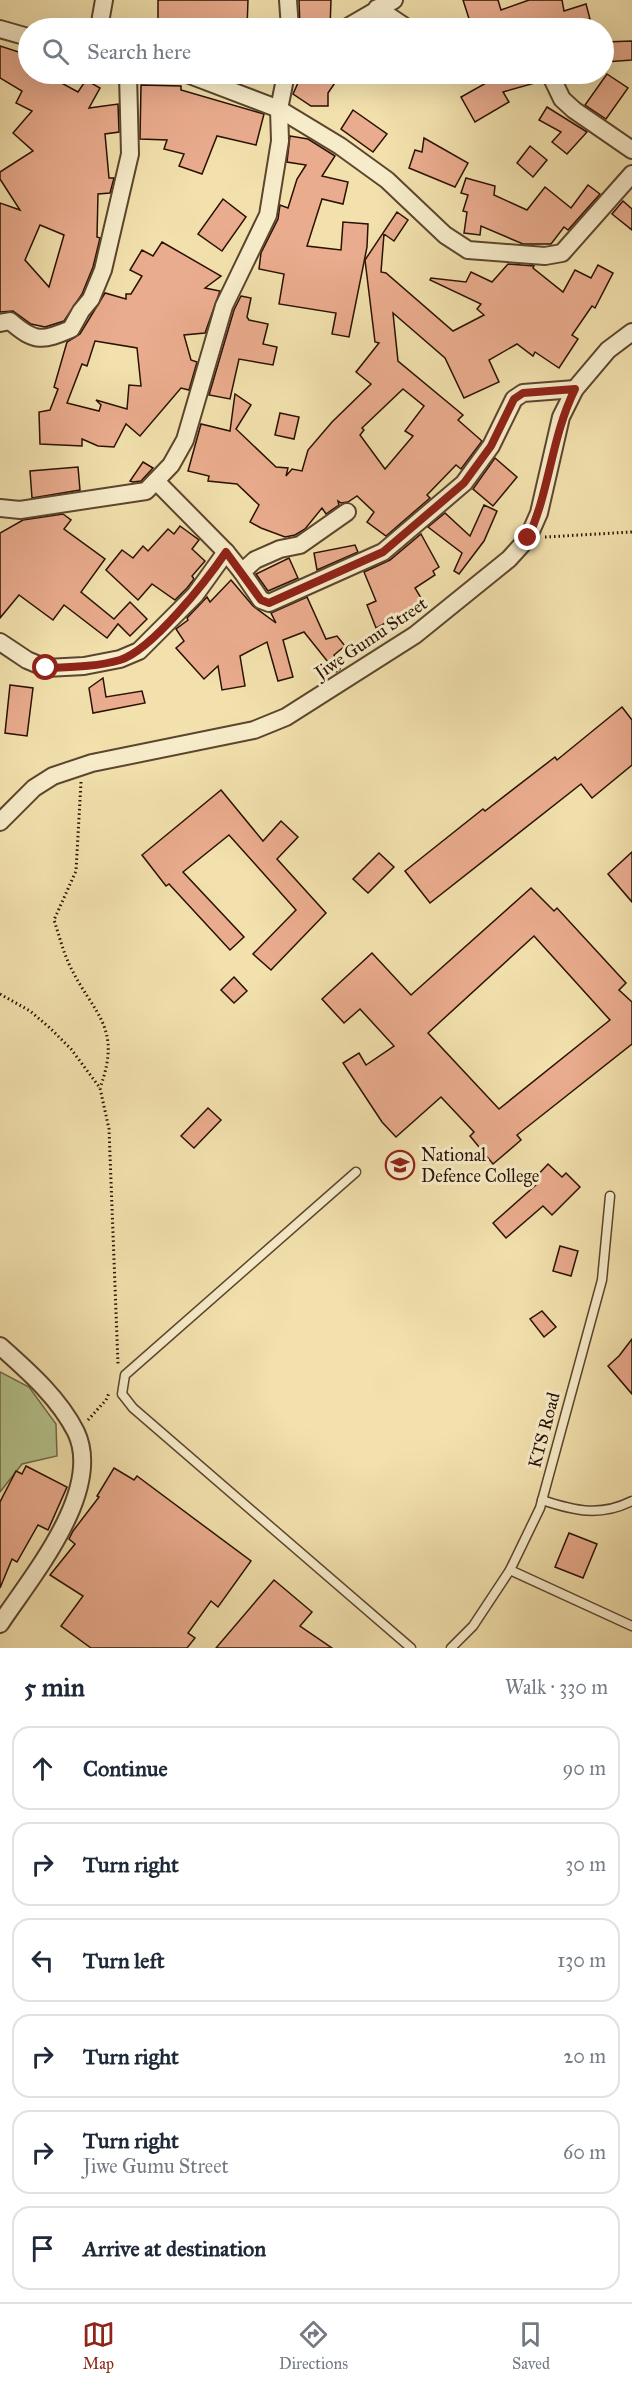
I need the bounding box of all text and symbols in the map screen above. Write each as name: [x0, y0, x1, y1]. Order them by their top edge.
search box: [18, 18, 614, 84]
icon: search: [39, 35, 72, 68]
text: Search here: [87, 38, 191, 65]
route end: [514, 524, 540, 550]
street label: Jiwe Gumu Street: [309, 592, 433, 686]
route start: [32, 654, 58, 680]
place label: National Defence College: [421, 1144, 539, 1188]
school or university icon: National Defence College: [384, 1149, 416, 1181]
street label: KTS Road: [523, 1390, 565, 1470]
text: 5 min: [24, 1671, 85, 1703]
text: Walk · 330 m: [505, 1675, 608, 1699]
icon: ahead: [26, 1752, 59, 1785]
text: Continue: [83, 1755, 168, 1782]
text: 90 m: [563, 1756, 606, 1780]
icon: right: [26, 1848, 59, 1881]
text: Turn right: [83, 1851, 179, 1878]
text: 30 m: [565, 1852, 606, 1876]
icon: left: [26, 1944, 59, 1977]
text: Turn left: [83, 1947, 165, 1974]
text: 130 m: [557, 1948, 606, 1972]
icon: right: [26, 2040, 59, 2073]
text: Turn right: [83, 2043, 179, 2070]
text: 20 m: [563, 2044, 606, 2068]
text: Turn right: [83, 2127, 179, 2154]
icon: right: [26, 2136, 59, 2169]
text: 60 m: [563, 2140, 606, 2164]
text: Jiwe Gumu Street: [83, 2154, 229, 2178]
icon: arrive: [26, 2232, 59, 2265]
text: Arrive at destination: [83, 2235, 266, 2262]
tab: Map: [82, 2318, 115, 2373]
tab: Directions: [279, 2318, 348, 2373]
tab: Saved: [512, 2318, 550, 2373]

